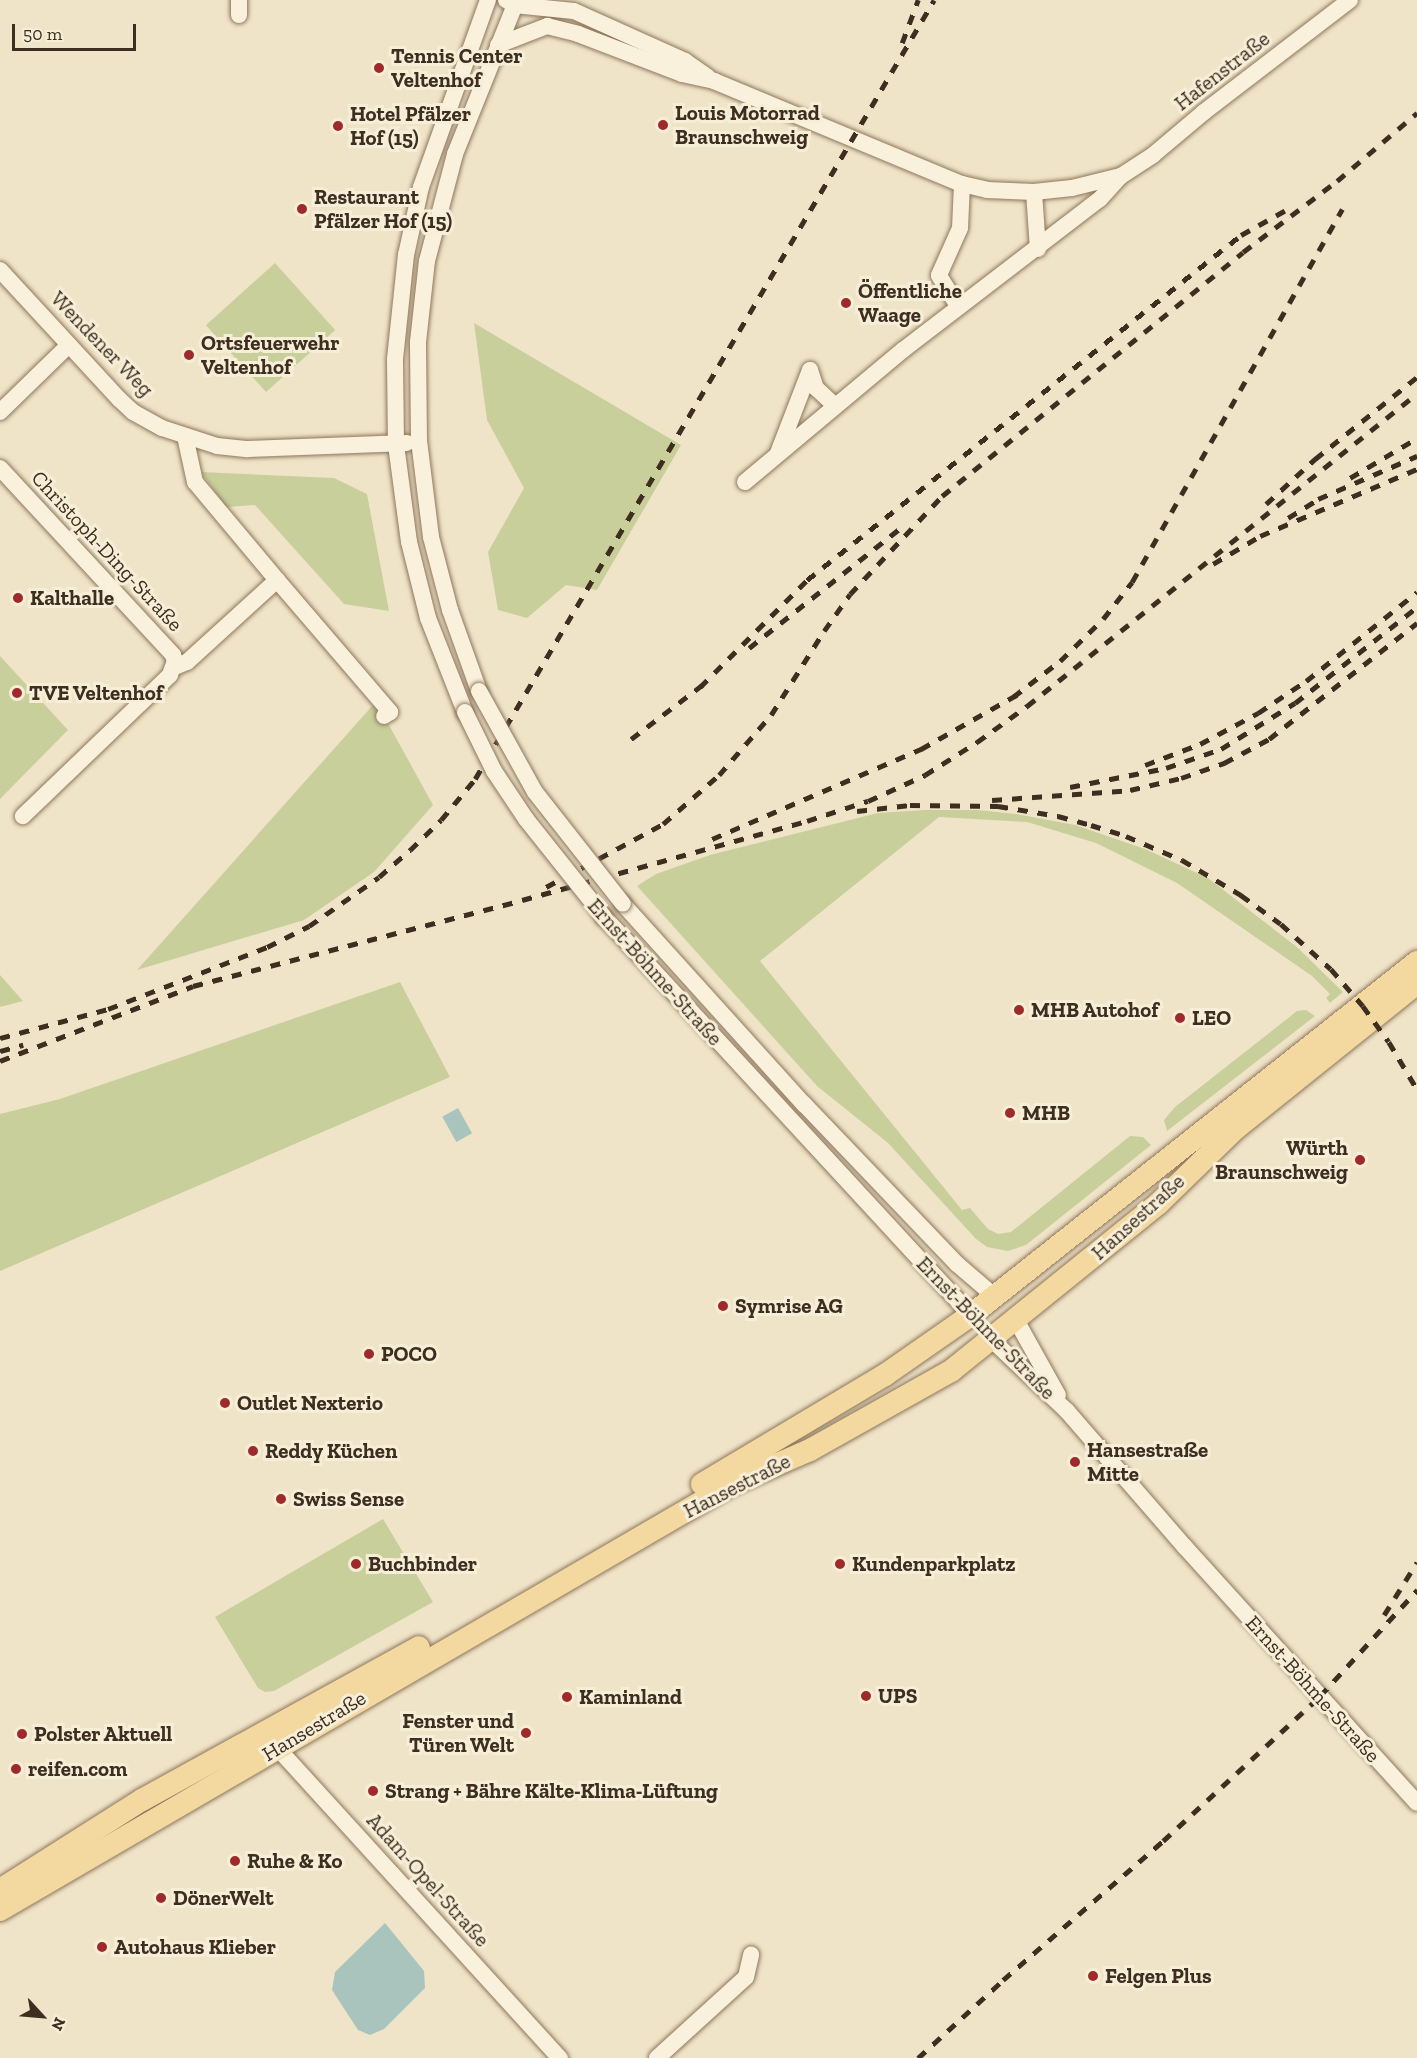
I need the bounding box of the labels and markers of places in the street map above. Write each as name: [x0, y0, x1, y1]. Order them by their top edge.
place label: Tennis Center Veltenhof: [391, 43, 523, 93]
marker: Tennis Center Veltenhof: [372, 61, 386, 75]
place label: Louis Motorrad Braunschweig: [675, 100, 820, 150]
place label: Hotel Pfälzer Hof (15): [350, 101, 471, 151]
marker: Louis Motorrad Braunschweig: [656, 118, 670, 132]
marker: Hotel Pfälzer Hof (15): [331, 119, 345, 133]
place label: Restaurant Pfälzer Hof (15): [314, 184, 452, 234]
marker: Restaurant Pfälzer Hof (15): [295, 202, 309, 216]
place label: Öffentliche Waage: [858, 278, 962, 328]
marker: Öffentliche Waage: [839, 296, 853, 310]
place label: Ortsfeuerwehr Veltenhof: [201, 330, 339, 380]
marker: Ortsfeuerwehr Veltenhof: [182, 348, 196, 362]
place label: Kalthalle: [30, 585, 114, 611]
marker: Kalthalle: [11, 591, 25, 605]
place label: TVE Veltenhof: [29, 680, 164, 706]
marker: TVE Veltenhof: [10, 686, 24, 700]
place label: MHB Autohof: [1031, 997, 1159, 1023]
marker: MHB Autohof: [1012, 1003, 1026, 1017]
place label: LEO: [1192, 1005, 1231, 1031]
marker: LEO: [1173, 1011, 1187, 1025]
place label: MHB: [1022, 1100, 1070, 1126]
marker: MHB: [1003, 1106, 1017, 1120]
place label: Würth Braunschweig: [1215, 1135, 1348, 1185]
marker: Würth Braunschweig: [1353, 1153, 1367, 1167]
place label: Symrise AG: [735, 1293, 844, 1319]
marker: Symrise AG: [716, 1299, 730, 1313]
place label: POCO: [381, 1341, 437, 1367]
marker: POCO: [362, 1347, 376, 1361]
place label: Outlet Nexterio: [237, 1390, 383, 1416]
marker: Outlet Nexterio: [218, 1396, 232, 1410]
place label: Hansestraße Mitte: [1087, 1437, 1208, 1487]
place label: Reddy Küchen: [265, 1438, 398, 1464]
marker: Reddy Küchen: [246, 1444, 260, 1458]
marker: Hansestraße Mitte: [1068, 1455, 1082, 1469]
place label: Swiss Sense: [293, 1486, 404, 1512]
marker: Swiss Sense: [274, 1492, 288, 1506]
place label: Buchbinder: [368, 1551, 477, 1577]
place label: Kundenparkplatz: [852, 1551, 1015, 1577]
marker: Buchbinder: [349, 1557, 363, 1571]
marker: Kundenparkplatz: [833, 1557, 847, 1571]
place label: UPS: [878, 1683, 917, 1709]
place label: Kaminland: [579, 1684, 682, 1710]
marker: UPS: [859, 1689, 873, 1703]
marker: Kaminland: [560, 1690, 574, 1704]
place label: Fenster und Türen Welt: [402, 1708, 514, 1758]
place label: Polster Aktuell: [34, 1721, 173, 1747]
marker: Fenster und Türen Welt: [519, 1726, 533, 1740]
marker: Polster Aktuell: [15, 1727, 29, 1741]
place label: reifen.com: [28, 1756, 127, 1782]
marker: reifen.com: [9, 1762, 23, 1776]
place label: Strang + Bähre Kälte-Klima-Lüftung: [385, 1778, 718, 1804]
marker: Strang + Bähre Kälte-Klima-Lüftung: [366, 1784, 380, 1798]
place label: Ruhe & Ko: [247, 1848, 342, 1874]
marker: Ruhe & Ko: [228, 1854, 242, 1868]
place label: DönerWelt: [173, 1885, 273, 1911]
marker: DönerWelt: [154, 1891, 168, 1905]
place label: Autohaus Klieber: [114, 1934, 276, 1960]
marker: Autohaus Klieber: [95, 1940, 109, 1954]
place label: Felgen Plus: [1105, 1963, 1212, 1989]
marker: Felgen Plus: [1086, 1969, 1100, 1983]

